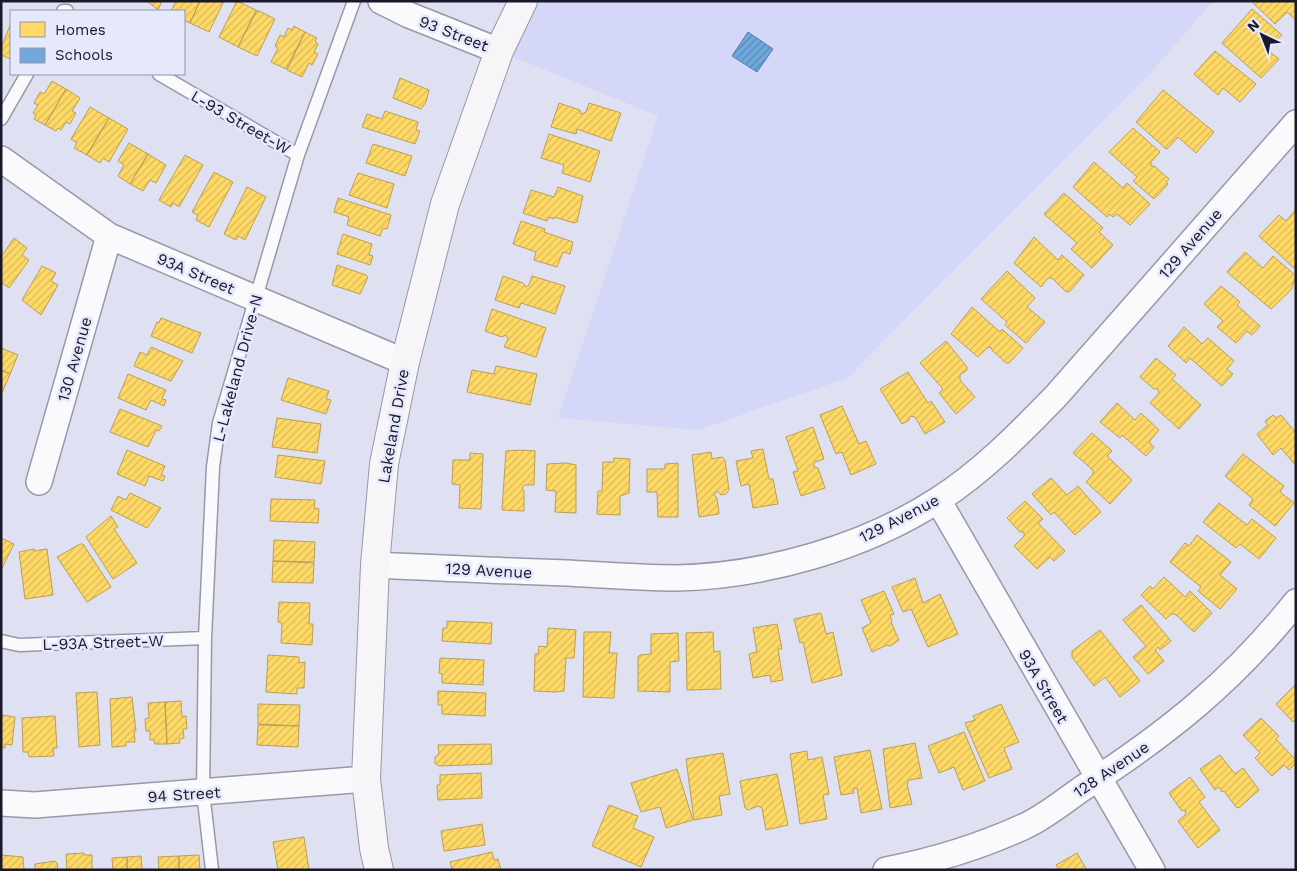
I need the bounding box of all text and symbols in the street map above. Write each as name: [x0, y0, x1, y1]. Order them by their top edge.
legend: [10, 10, 185, 75]
north arrow: [1237, 10, 1287, 60]
street label: 93 Street: [417, 12, 491, 55]
text: N: [1244, 16, 1262, 35]
text: Homes: [55, 21, 106, 39]
text: Schools: [55, 46, 113, 64]
street label: L-93 Street-W: [188, 86, 294, 159]
street label: 129 Avenue: [1155, 204, 1226, 282]
street label: 93A Street: [154, 249, 238, 298]
street label: L-Lakeland Drive-N: [209, 292, 266, 444]
street label: 130 Avenue: [53, 315, 96, 404]
street label: Lakeland Drive: [374, 367, 413, 485]
street label: 129 Avenue: [856, 490, 942, 547]
street label: 129 Avenue: [445, 559, 533, 582]
street label: L-93A Street-W: [42, 631, 164, 654]
street label: 93A Street: [1015, 646, 1073, 727]
street label: 128 Avenue: [1070, 737, 1153, 802]
street label: 94 Street: [147, 782, 222, 807]

